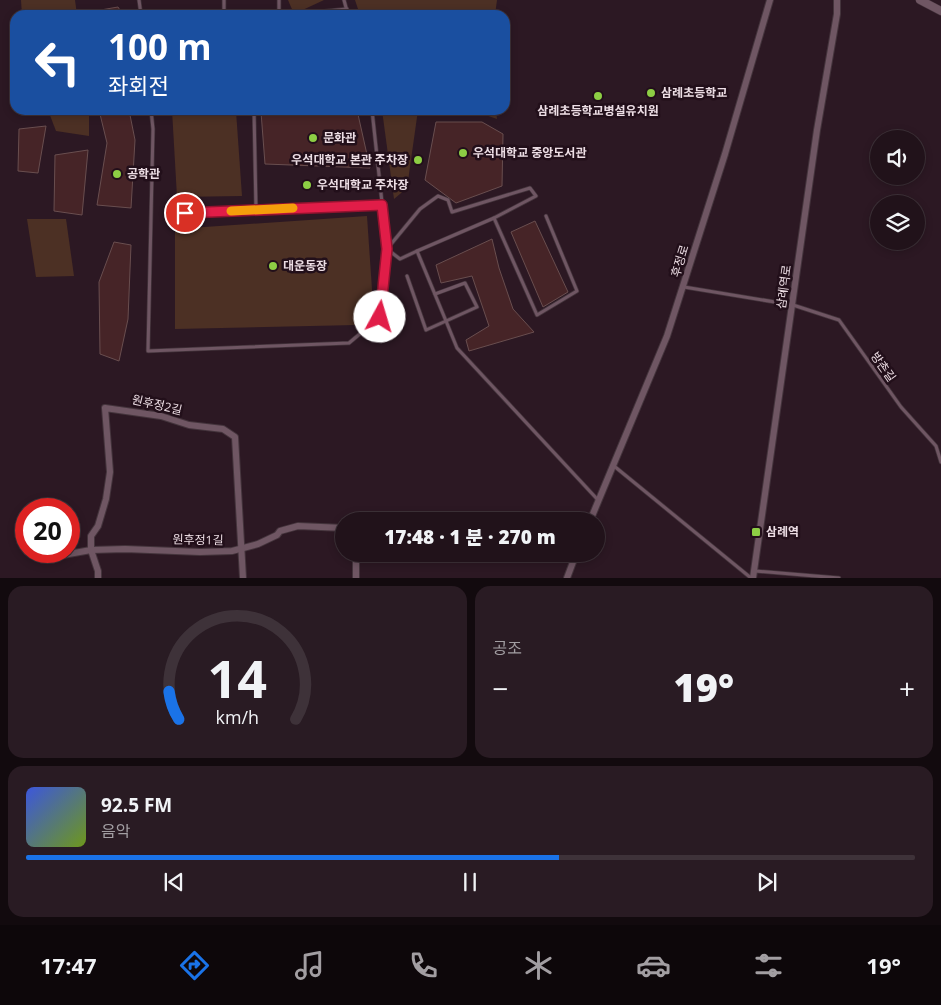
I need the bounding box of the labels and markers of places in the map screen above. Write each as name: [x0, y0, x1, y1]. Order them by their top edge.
place label: 삼례초등학교: [661, 84, 727, 101]
marker: 삼례초등학교: [645, 87, 657, 99]
marker: 삼례초등학교병설유치원: [592, 90, 604, 102]
place label: 삼례초등학교병설유치원: [537, 102, 659, 119]
place label: 문화관: [323, 129, 356, 146]
marker: 문화관: [307, 132, 319, 144]
place label: 우석대학교 중앙도서관: [473, 144, 587, 161]
marker: 우석대학교 중앙도서관: [457, 147, 469, 159]
place label: 우석대학교 본관 주차장: [291, 151, 408, 168]
marker: 우석대학교 본관 주차장: [412, 154, 424, 166]
place label: 공학관: [127, 165, 160, 182]
marker: 공학관: [111, 168, 123, 180]
place label: 우석대학교 주차장: [317, 176, 408, 193]
marker: 우석대학교 주차장: [301, 179, 313, 191]
pin: [164, 192, 206, 234]
place label: 대운동장: [283, 257, 327, 274]
marker: 대운동장: [267, 260, 279, 272]
place label: 삼례역: [766, 523, 799, 540]
marker: 삼례역: [750, 526, 762, 538]

